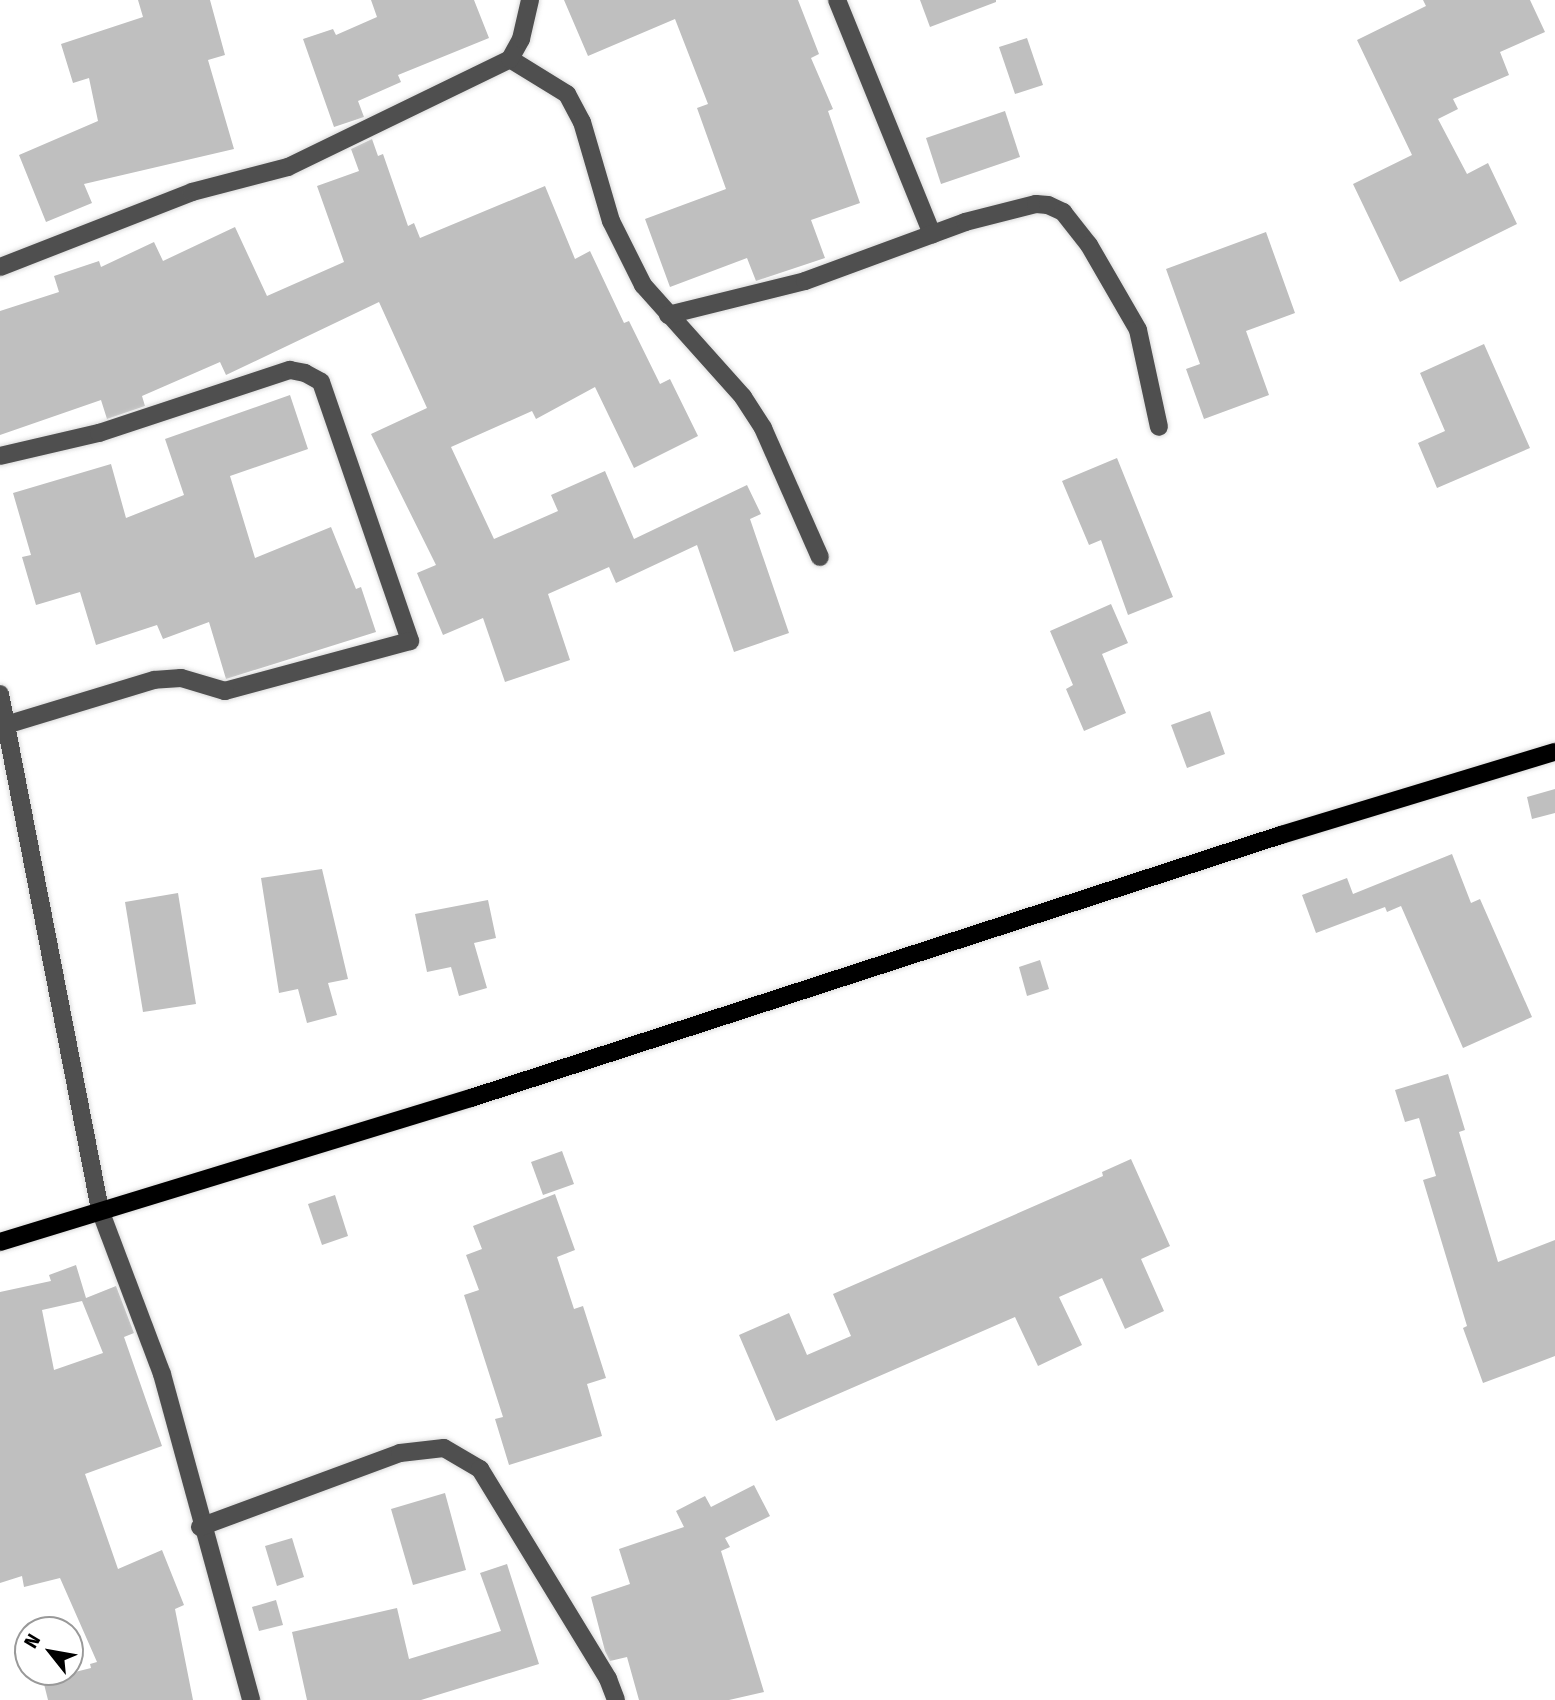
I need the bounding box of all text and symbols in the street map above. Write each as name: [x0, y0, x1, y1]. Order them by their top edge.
north arrow: [14, 1616, 84, 1686]
text: N: [19, 1630, 45, 1652]

